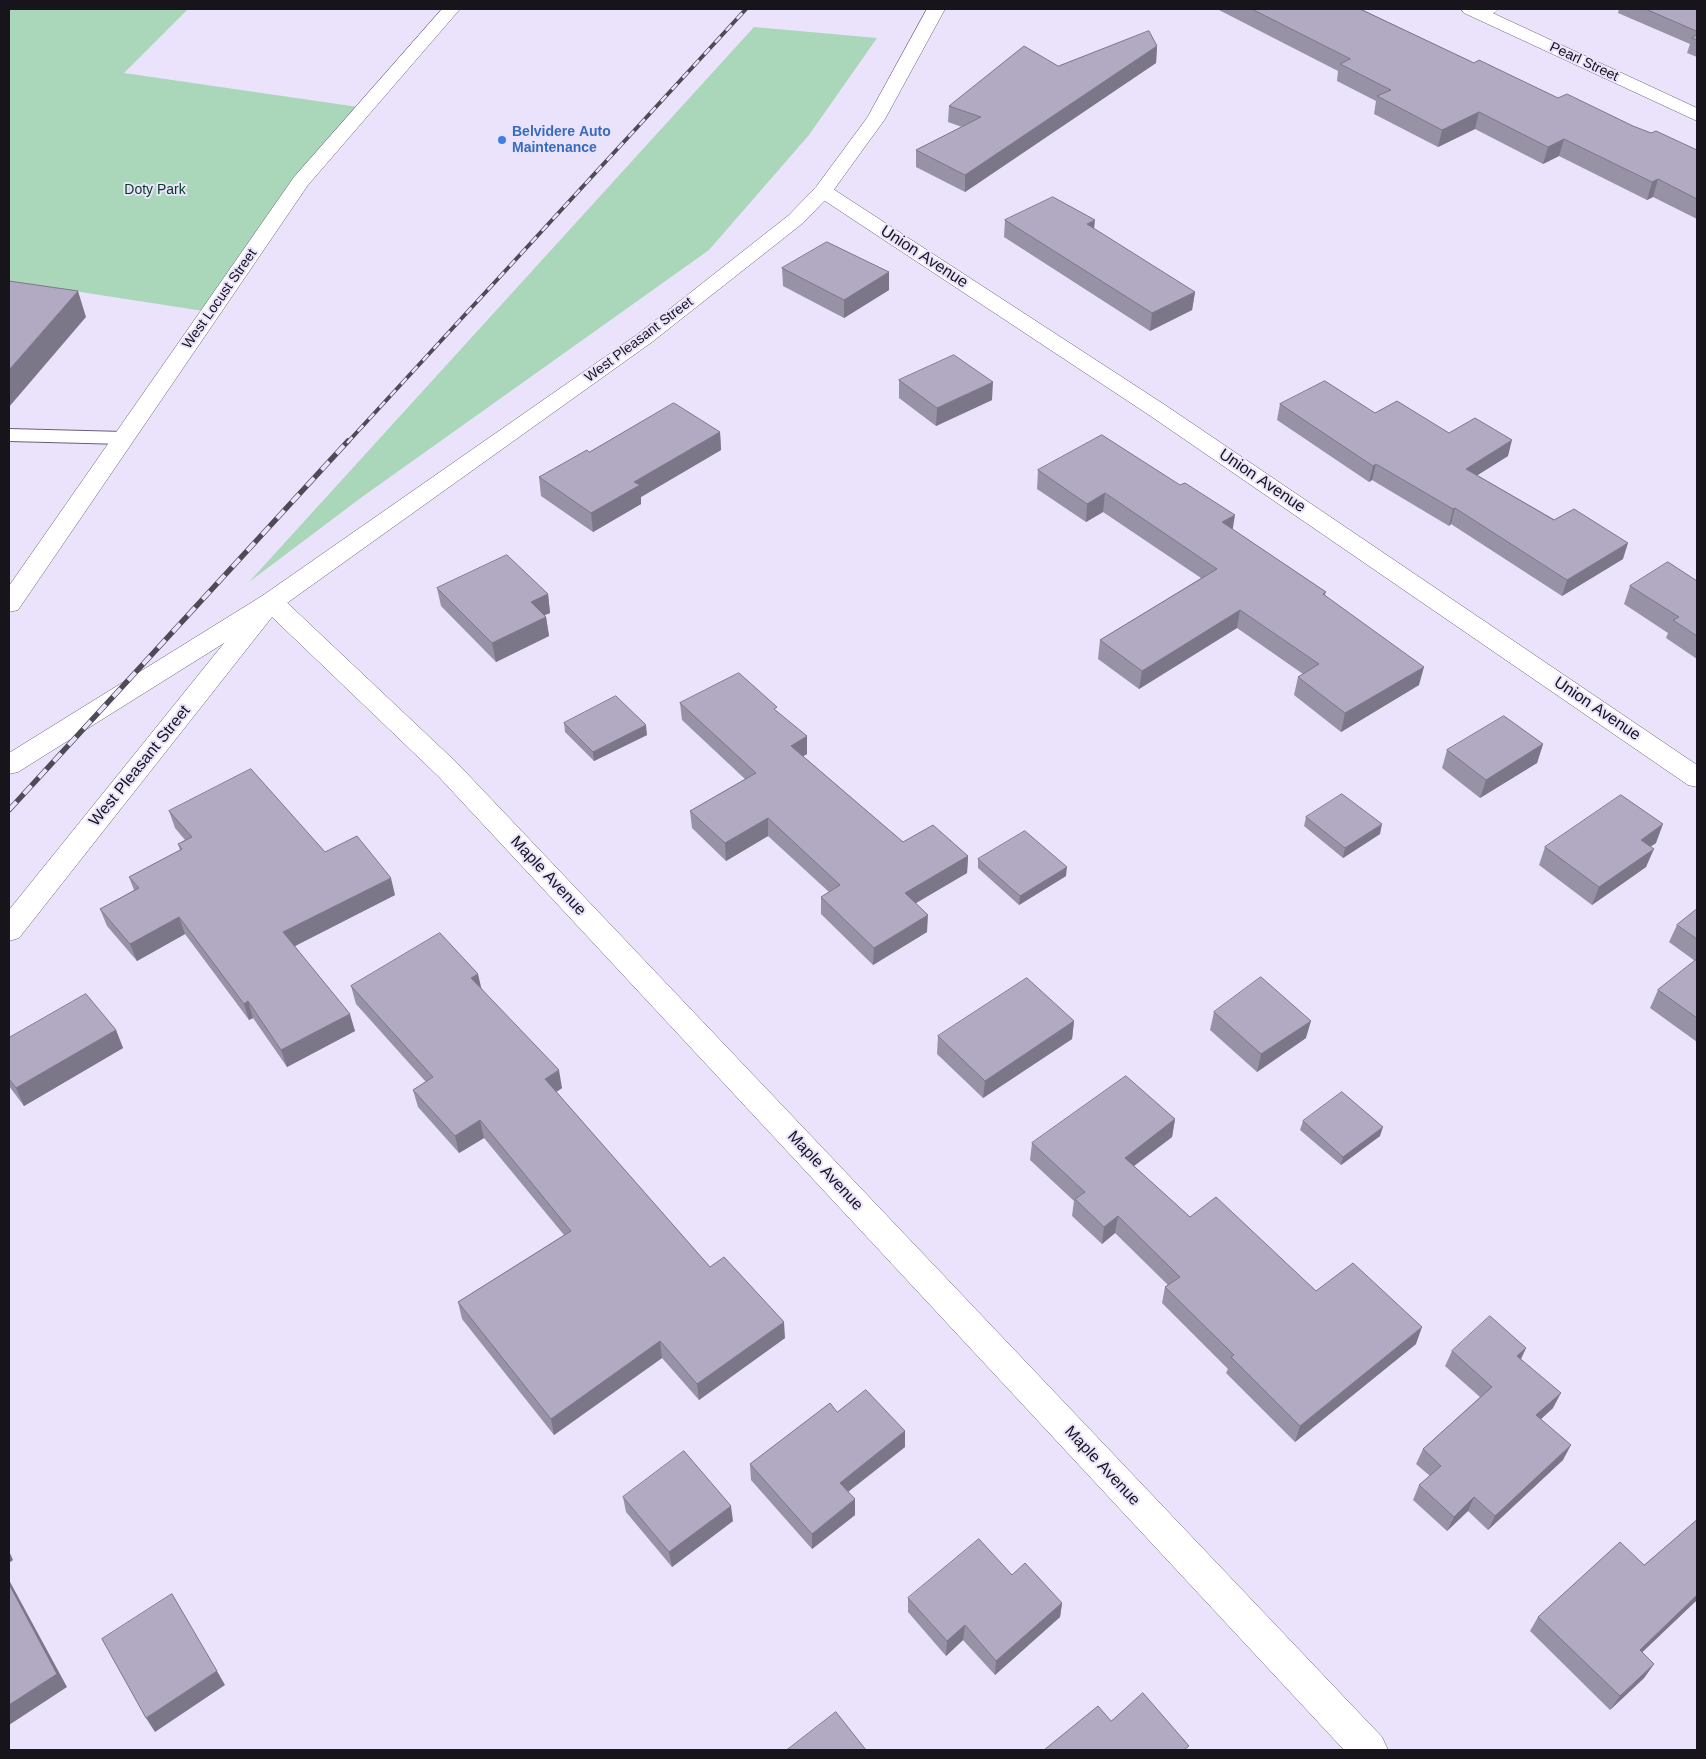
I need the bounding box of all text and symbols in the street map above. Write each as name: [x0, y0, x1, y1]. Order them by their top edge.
street label: Pearl Street: [1547, 39, 1621, 85]
place label: Belvidere Auto Maintenance: [512, 124, 611, 156]
marker: Belvidere Auto Maintenance: [496, 134, 508, 146]
park label: Doty Park: [124, 182, 186, 198]
street label: Union Avenue: [877, 222, 971, 292]
street label: West Locust Street: [179, 246, 261, 352]
street label: West Pleasant Street: [582, 294, 696, 386]
street label: Union Avenue: [1215, 445, 1309, 517]
street label: Union Avenue: [1550, 673, 1644, 745]
street label: West Pleasant Street: [85, 702, 195, 830]
street label: Maple Avenue: [506, 832, 590, 920]
street label: Maple Avenue: [783, 1127, 867, 1215]
street label: Maple Avenue: [1060, 1422, 1144, 1510]

